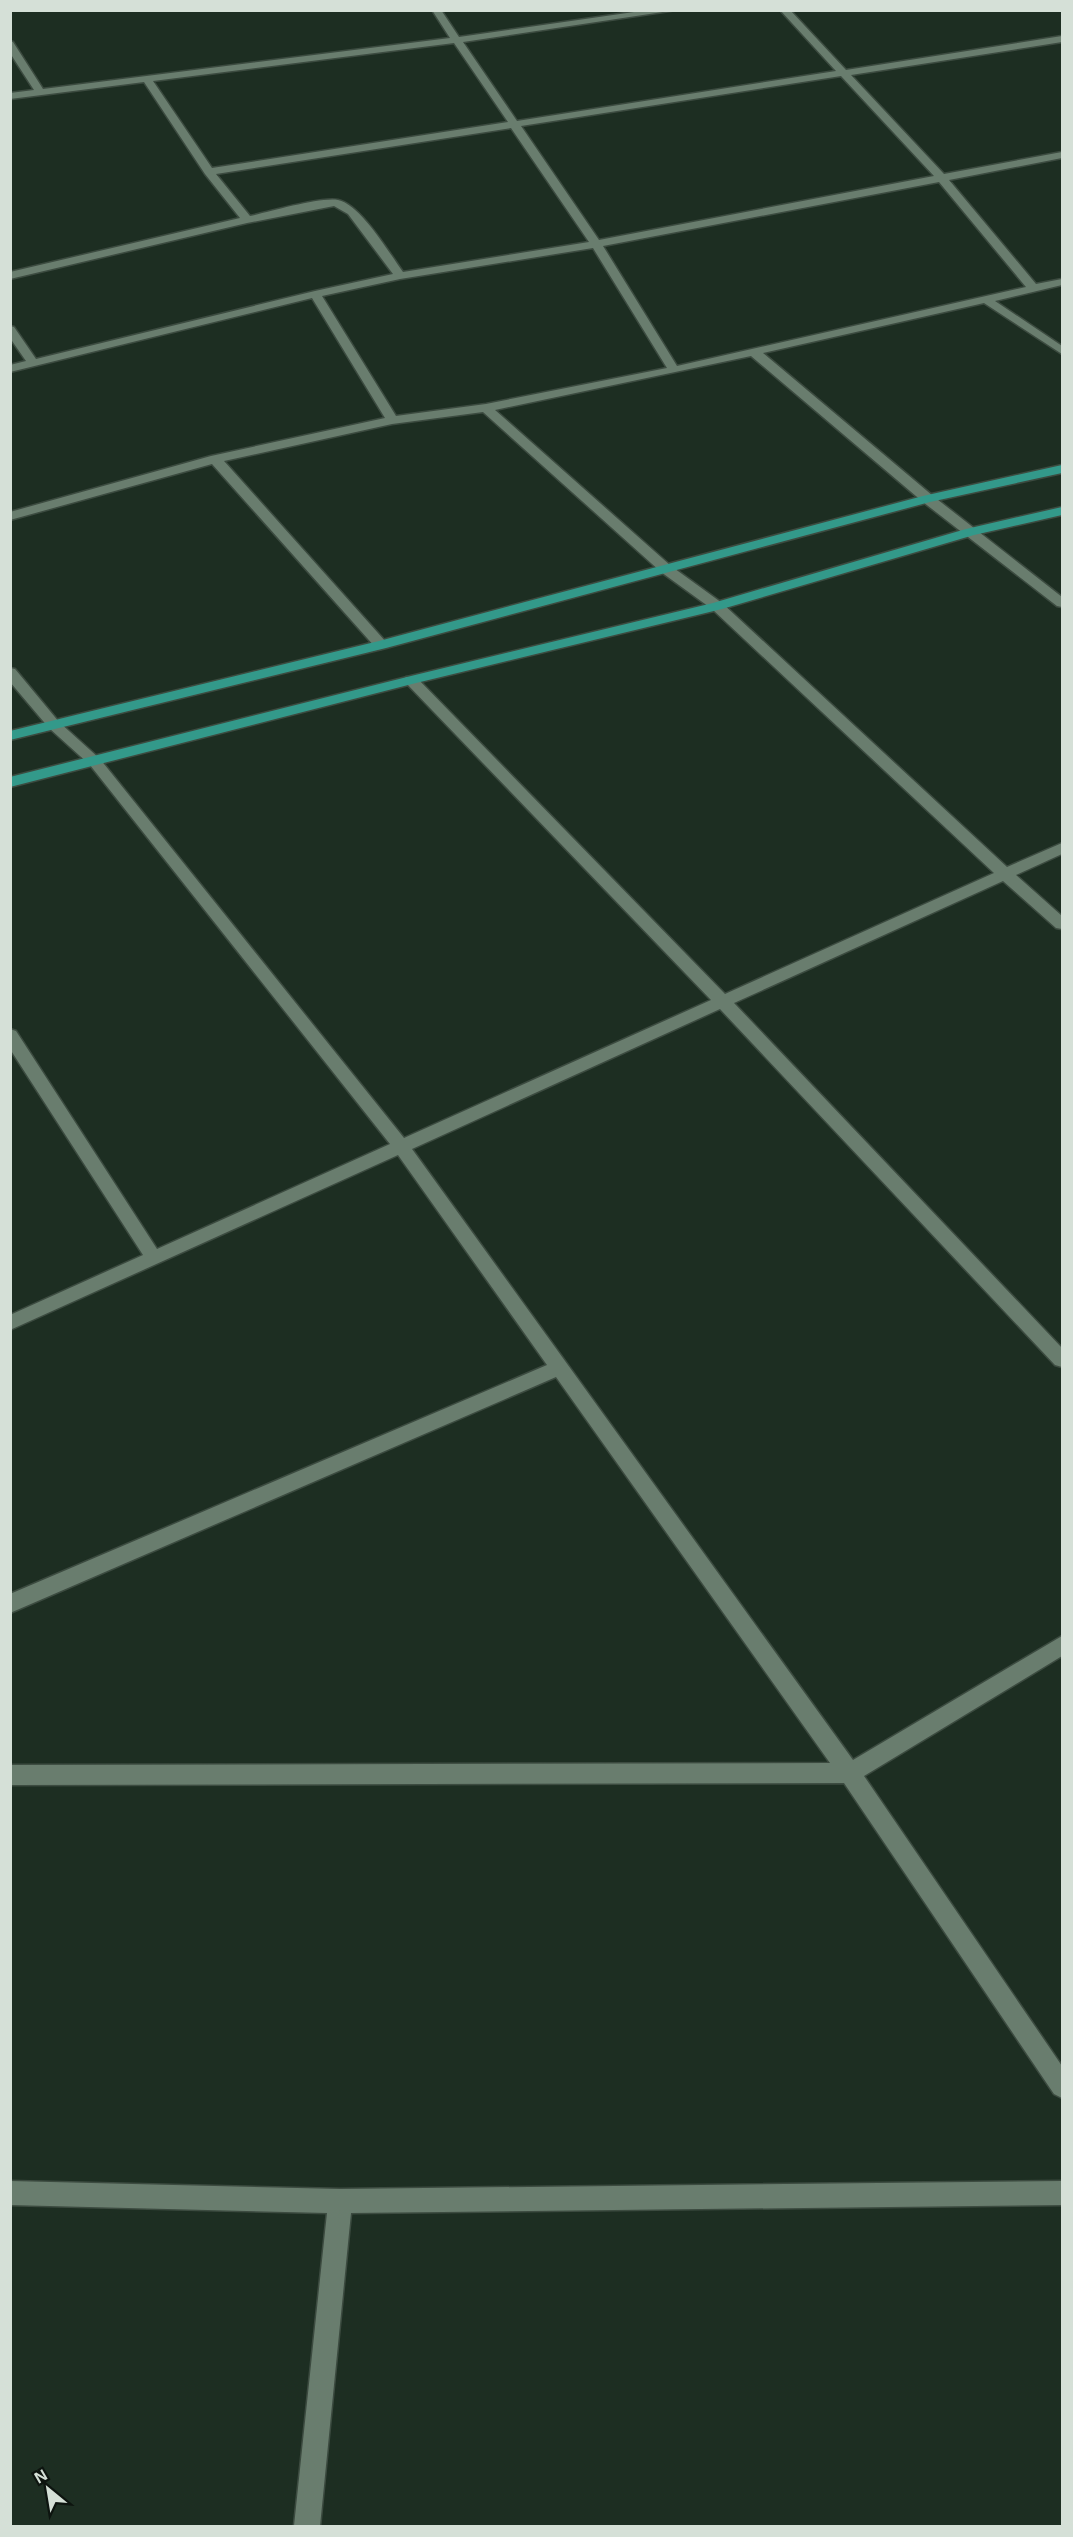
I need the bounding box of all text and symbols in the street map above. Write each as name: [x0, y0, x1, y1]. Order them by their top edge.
north arrow: [18, 2459, 78, 2519]
text: N: [31, 2466, 50, 2487]

